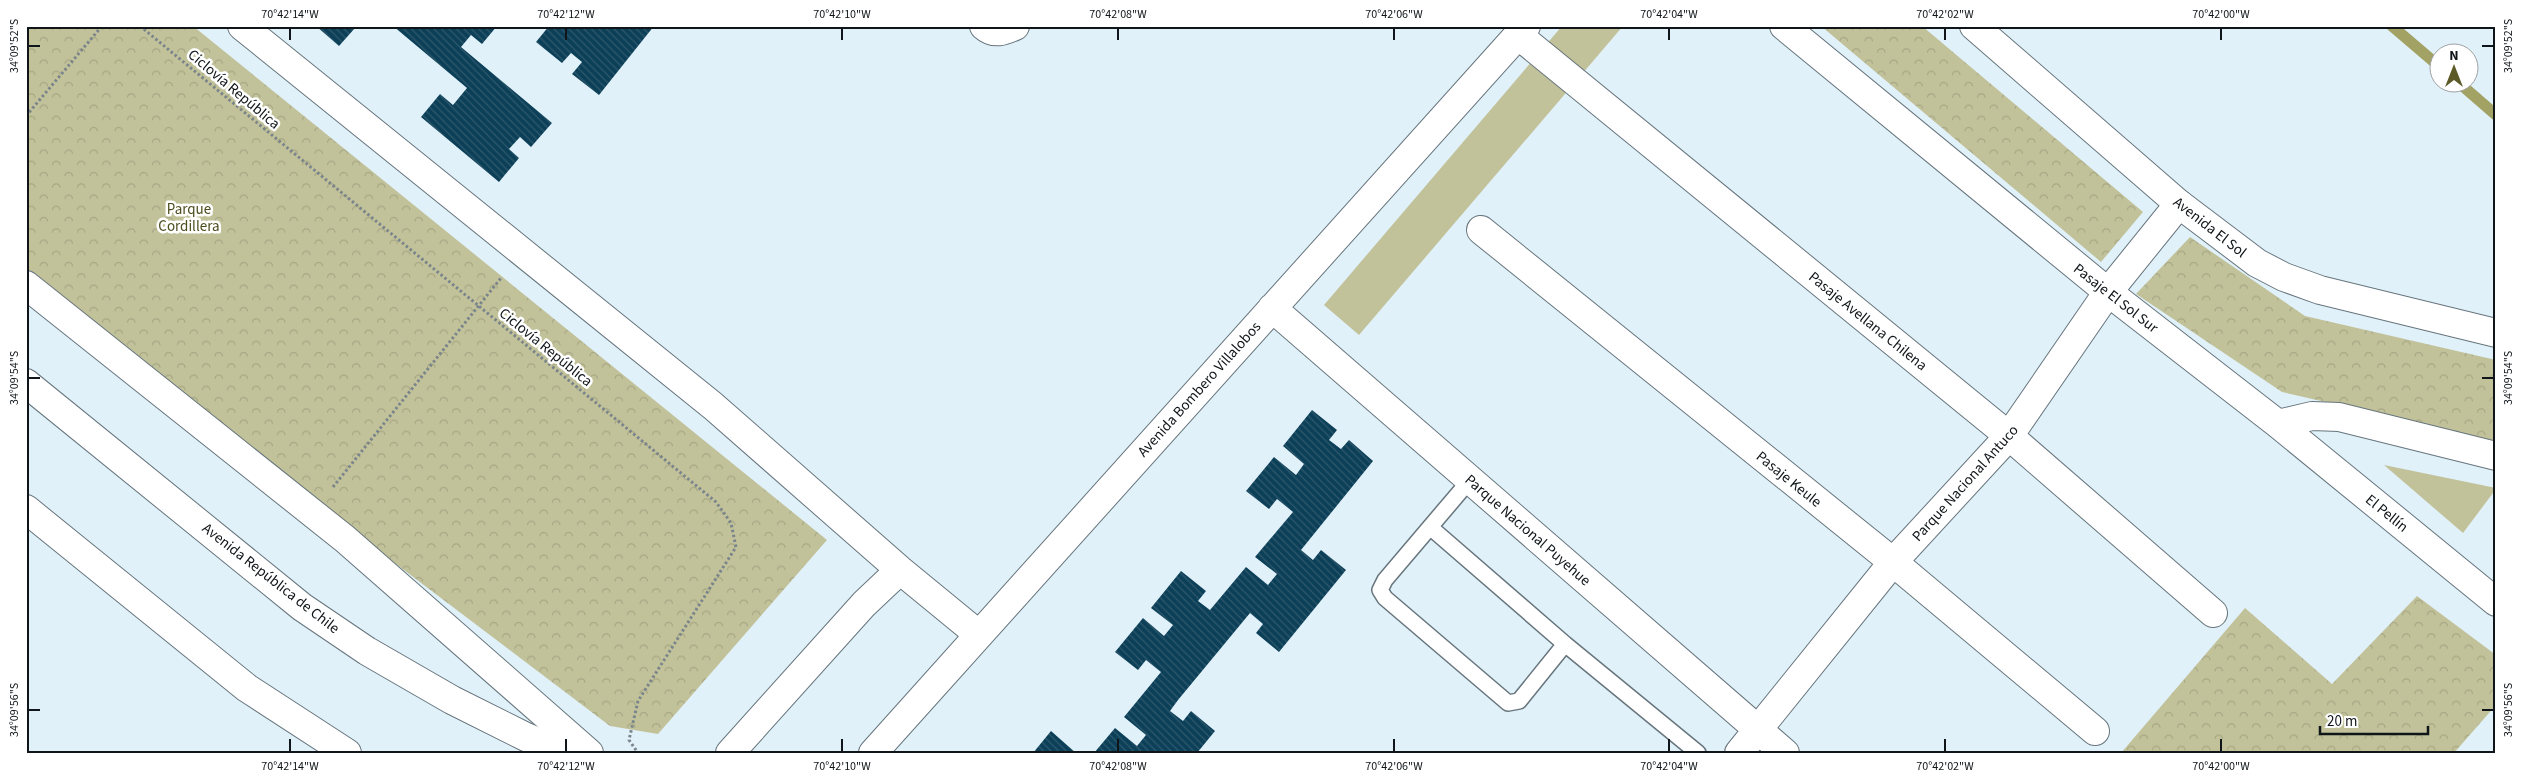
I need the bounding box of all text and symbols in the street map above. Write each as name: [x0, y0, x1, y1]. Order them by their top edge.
text: 70°42'14"W: [261, 6, 319, 23]
text: 70°42'12"W: [537, 6, 595, 23]
text: 70°42'10"W: [813, 6, 871, 23]
text: 70°42'08"W: [1089, 6, 1147, 23]
text: 70°42'06"W: [1365, 6, 1423, 23]
text: 70°42'04"W: [1640, 6, 1698, 23]
text: 70°42'02"W: [1916, 6, 1974, 23]
text: 70°42'00"W: [2192, 6, 2250, 23]
text: 34°09'52"S: [6, 19, 23, 73]
text: 34°09'52"S: [2500, 19, 2517, 73]
north arrow: [2430, 42, 2480, 92]
street label: Ciclovía República: [183, 44, 284, 134]
text: N: [2449, 46, 2459, 66]
street label: Avenida El Sol: [2169, 192, 2251, 263]
park label: Parque Cordillera: [158, 199, 220, 237]
street label: Pasaje El Sol Sur: [2069, 259, 2163, 339]
street label: Pasaje Avellana Chilena: [1804, 267, 1932, 376]
street label: Ciclovía República: [495, 303, 597, 392]
street label: Avenida Bombero Villalobos: [1133, 317, 1266, 462]
text: 34°09'54"S: [6, 351, 23, 405]
text: 34°09'54"S: [2500, 351, 2517, 405]
street label: Parque Nacional Antuco: [1907, 421, 2023, 546]
street label: Pasaje Keule: [1751, 446, 1826, 512]
street label: Parque Nacional Puyehue: [1460, 470, 1595, 591]
street label: El Pellín: [2361, 490, 2413, 537]
street label: Avenida República de Chile: [198, 518, 344, 639]
text: 34°09'56"S: [6, 683, 23, 737]
text: 34°09'56"S: [2500, 683, 2517, 737]
scale bar: [2320, 704, 2427, 736]
text: 20 m: [2327, 711, 2357, 732]
text: 70°42'14"W: [261, 758, 319, 775]
text: 70°42'12"W: [537, 758, 595, 775]
text: 70°42'10"W: [813, 758, 871, 775]
text: 70°42'08"W: [1089, 758, 1147, 775]
text: 70°42'06"W: [1365, 758, 1423, 775]
text: 70°42'04"W: [1640, 758, 1698, 775]
text: 70°42'02"W: [1916, 758, 1974, 775]
text: 70°42'00"W: [2192, 758, 2250, 775]

